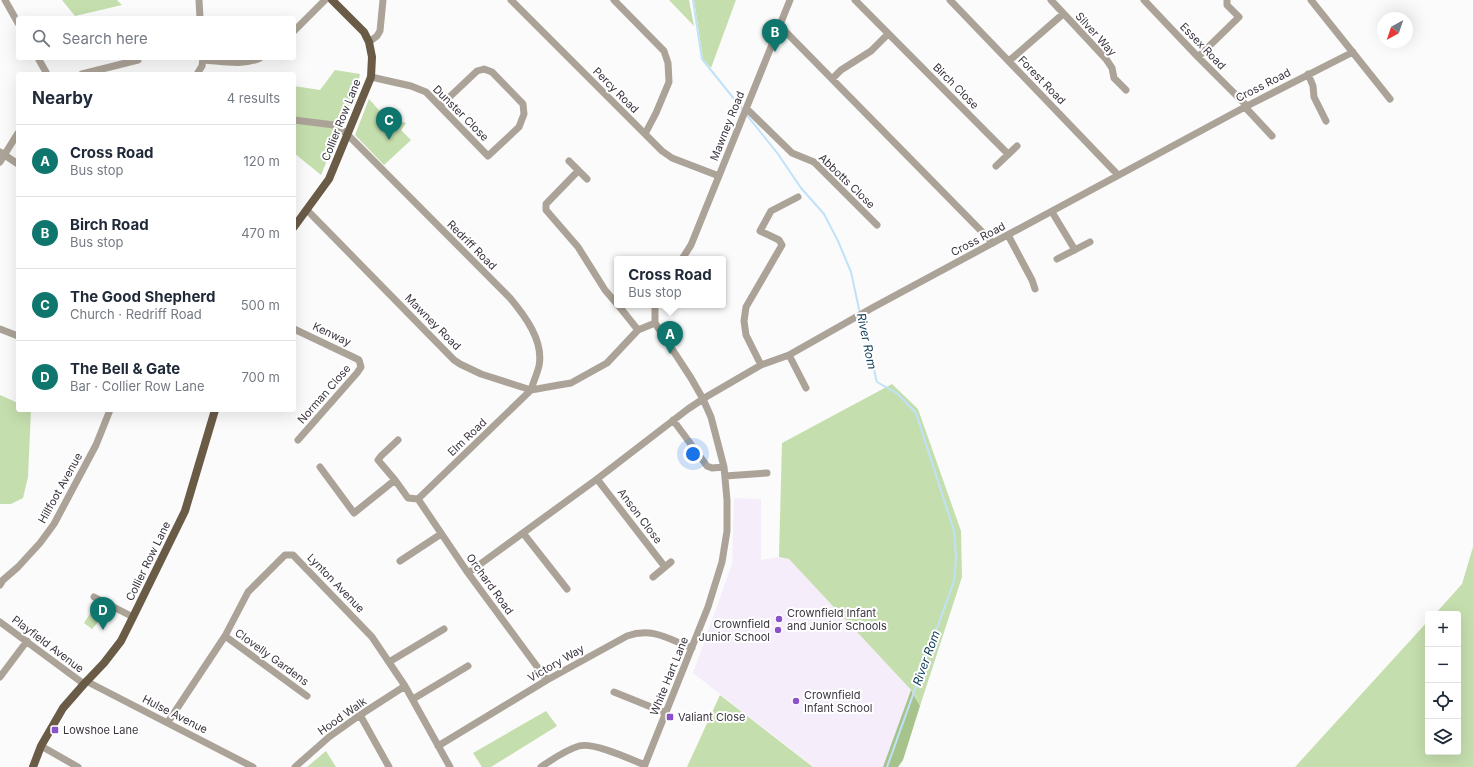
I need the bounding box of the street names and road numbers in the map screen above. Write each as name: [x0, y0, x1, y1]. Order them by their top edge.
street label: Silver Way: [1073, 9, 1119, 59]
street label: Essex Road: [1177, 20, 1229, 72]
street label: Forest Road: [1015, 53, 1069, 107]
street label: Birch Close: [930, 60, 982, 112]
street label: Percy Road: [590, 64, 642, 116]
street label: Cross Road: [1233, 65, 1293, 105]
street label: Collier Row Lane: [318, 77, 364, 163]
street label: Dunster Close: [430, 82, 492, 144]
street label: Mawney Road: [707, 89, 747, 163]
street label: Abbotts Close: [816, 151, 878, 211]
street label: Redriff Road: [444, 217, 500, 273]
street label: Cross Road: [948, 219, 1008, 259]
street label: Mawney Road: [402, 291, 464, 353]
street label: Kenway: [310, 319, 354, 349]
street label: Norman Close: [294, 361, 354, 427]
street label: Elm Road: [445, 415, 489, 459]
street label: Hillfoot Avenue: [35, 450, 85, 526]
street label: Anson Close: [615, 486, 665, 546]
street label: Collier Row Lane: [123, 519, 173, 603]
street label: Lynton Avenue: [304, 551, 368, 615]
street label: Orchard Road: [463, 551, 517, 617]
street label: Playfield Avenue: [9, 612, 87, 676]
street label: Clovelly Gardens: [232, 625, 312, 689]
street label: White Hart Lane: [647, 635, 691, 717]
street label: Victory Way: [525, 641, 587, 685]
street label: Hulse Avenue: [140, 692, 210, 736]
street label: Hood Walk: [315, 694, 369, 738]

